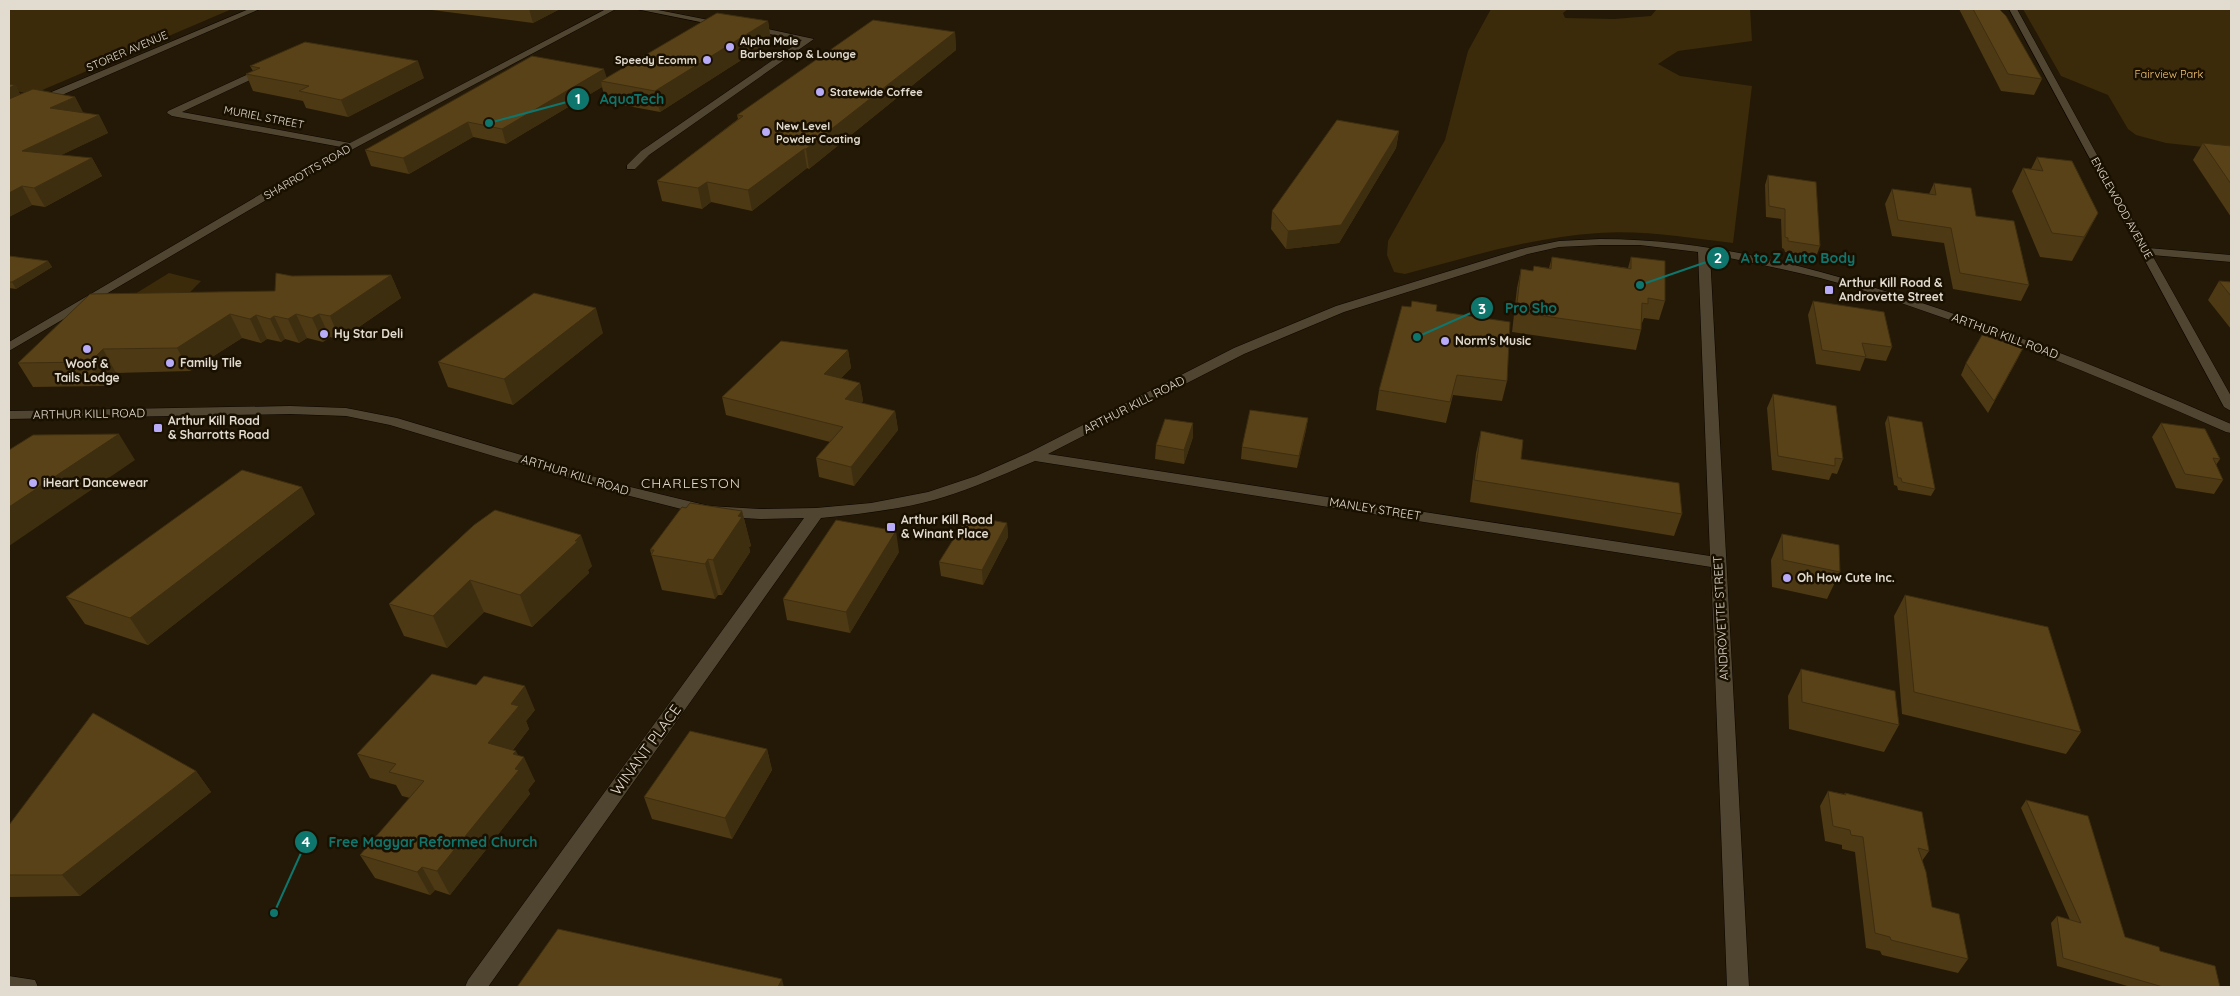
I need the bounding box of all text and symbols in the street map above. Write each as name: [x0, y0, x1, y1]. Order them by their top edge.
street label: STORER AVENUE: [84, 28, 170, 74]
place label: Alpha Male Barbershop & Lounge: [740, 34, 856, 61]
marker: Alpha Male Barbershop & Lounge: [724, 41, 736, 53]
place label: Speedy Ecomm: [615, 53, 697, 67]
marker: Speedy Ecomm: [701, 54, 713, 66]
park label: Fairview Park: [2135, 67, 2203, 81]
callout: AquaTech: [565, 84, 675, 113]
place label: Statewide Coffee: [830, 85, 923, 99]
marker: Statewide Coffee: [814, 86, 826, 98]
text: 1: [575, 89, 581, 108]
text: AquaTech: [600, 90, 664, 108]
street label: MURIEL STREET: [223, 102, 306, 132]
place label: New Level Powder Coating: [776, 119, 860, 146]
marker: New Level Powder Coating: [760, 126, 772, 138]
street label: SHARROTTS ROAD: [261, 142, 353, 202]
street label: ENGLEWOOD AVENUE: [2088, 155, 2156, 261]
callout: A to Z Auto Body: [1706, 244, 1865, 273]
text: 2: [1714, 248, 1722, 267]
text: A to Z Auto Body: [1741, 249, 1855, 267]
place label: Arthur Kill Road & Androvette Street: [1839, 275, 1944, 304]
marker: Arthur Kill Road & Androvette Street: [1823, 284, 1835, 296]
callout: Pro Sho: [1470, 294, 1567, 323]
text: 3: [1478, 299, 1486, 318]
text: Pro Sho: [1505, 299, 1557, 317]
street label: ARTHUR KILL ROAD: [1950, 309, 2061, 362]
place label: Hy Star Deli: [334, 326, 403, 341]
marker: Hy Star Deli: [318, 328, 330, 340]
place label: Norm's Music: [1455, 333, 1531, 348]
marker: Norm's Music: [1439, 335, 1451, 347]
marker: Woof & Tails Lodge: [81, 343, 93, 355]
place label: Family Tile: [180, 355, 242, 370]
place label: Woof & Tails Lodge: [54, 356, 120, 385]
marker: Family Tile: [164, 357, 176, 369]
street label: ARTHUR KILL ROAD: [1080, 372, 1187, 437]
street label: ARTHUR KILL ROAD: [33, 405, 145, 422]
place label: Arthur Kill Road & Sharrotts Road: [168, 413, 269, 442]
marker: Arthur Kill Road & Sharrotts Road: [152, 422, 164, 434]
street label: ARTHUR KILL ROAD: [519, 451, 631, 498]
district label: CHARLESTON: [641, 474, 741, 492]
place label: iHeart Dancewear: [43, 475, 148, 490]
marker: iHeart Dancewear: [27, 477, 39, 489]
street label: MANLEY STREET: [1328, 494, 1422, 523]
place label: Arthur Kill Road & Winant Place: [901, 512, 993, 541]
marker: Arthur Kill Road & Winant Place: [885, 521, 897, 533]
street label: ANDROVETTE STREET: [1710, 555, 1731, 681]
place label: Oh How Cute Inc.: [1797, 570, 1895, 585]
marker: Oh How Cute Inc.: [1781, 572, 1793, 584]
street label: WINANT PLACE: [606, 701, 685, 799]
callout: Free Magyar Reformed Church: [294, 828, 548, 857]
text: 4: [302, 832, 311, 851]
text: Free Magyar Reformed Church: [329, 833, 537, 851]

